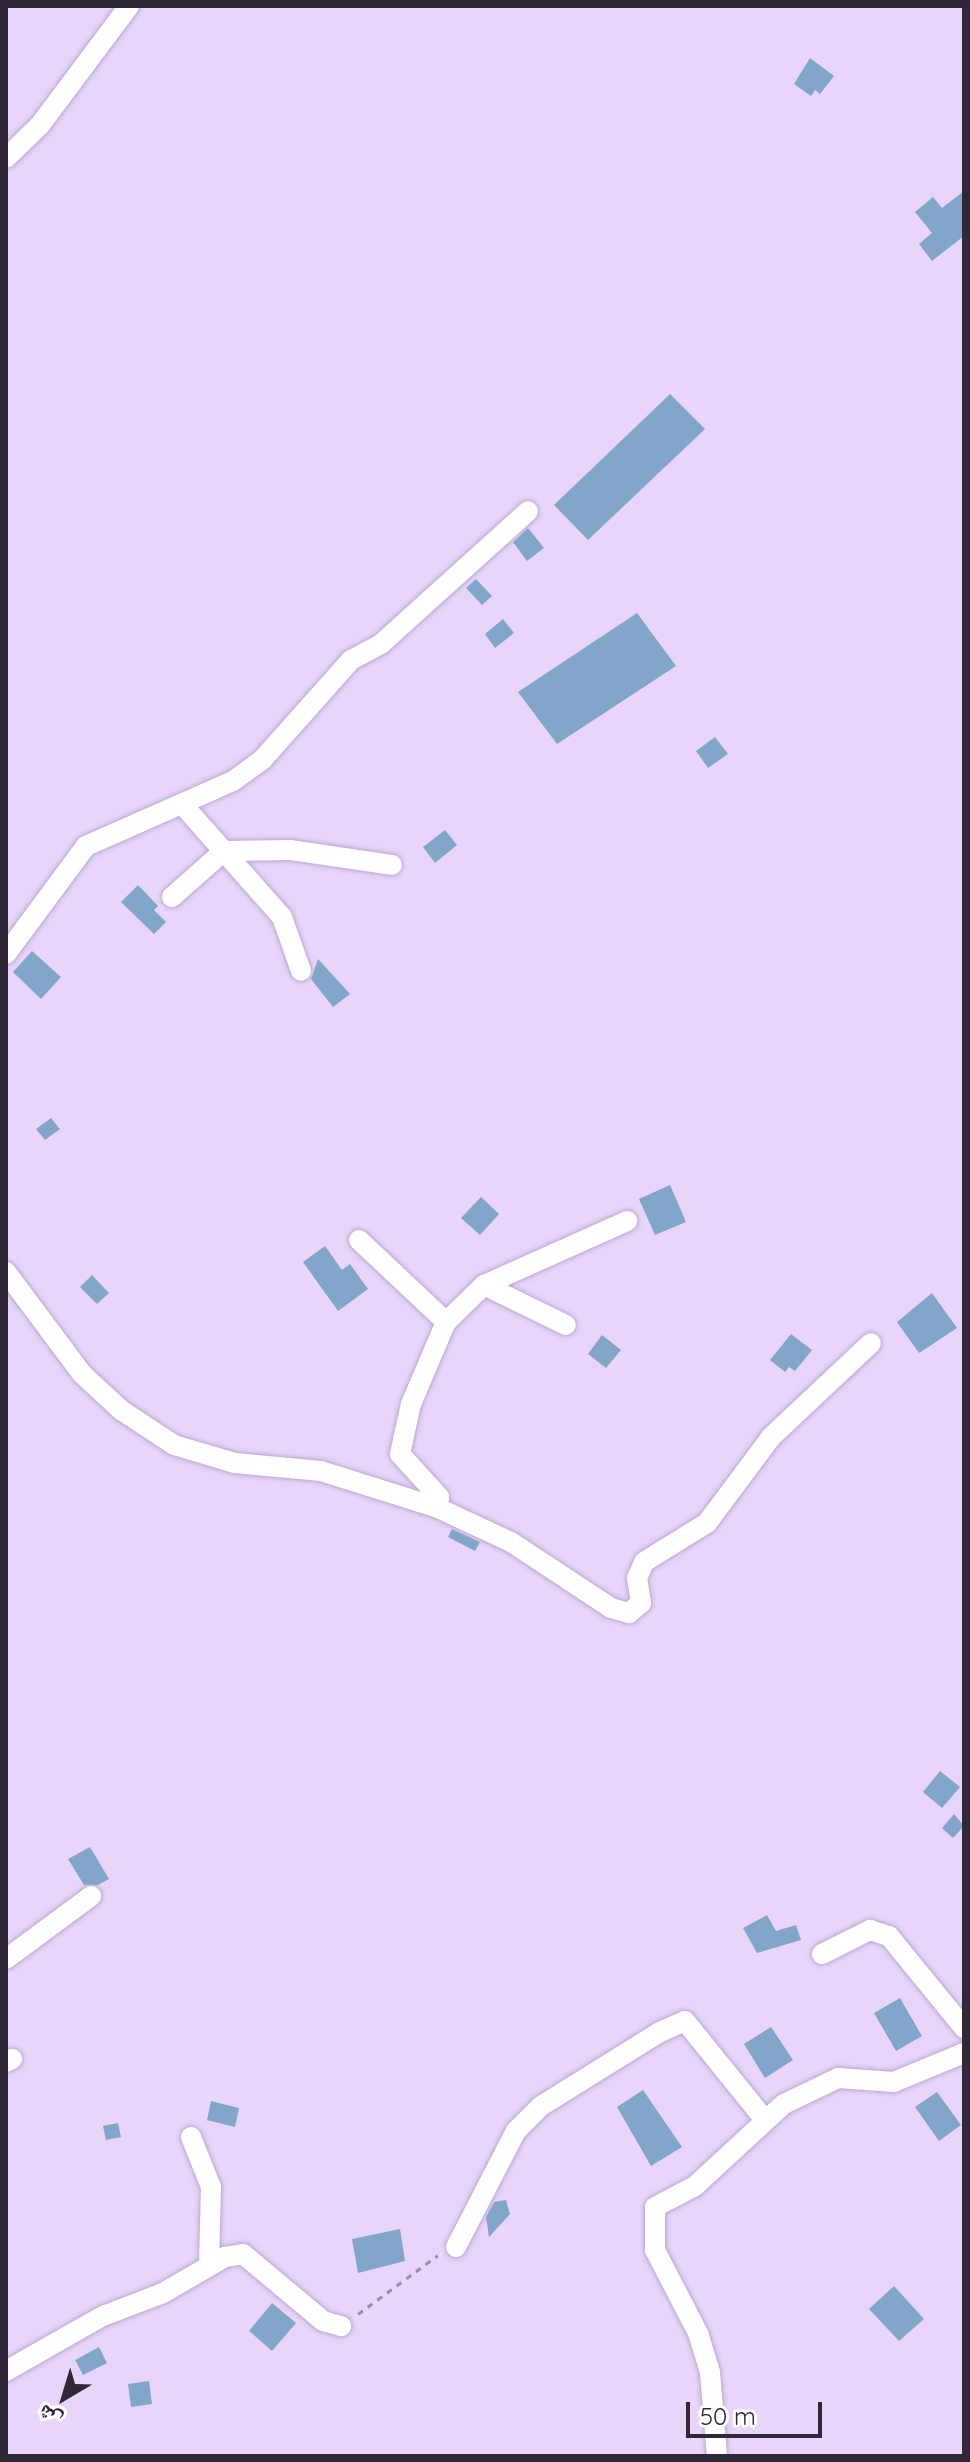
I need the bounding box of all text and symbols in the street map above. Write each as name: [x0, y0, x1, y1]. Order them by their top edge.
north arrow: [24, 2358, 104, 2438]
scale bar: [690, 2386, 826, 2436]
text: ش: [31, 2399, 67, 2435]
text: 50 m: [700, 2401, 756, 2431]

